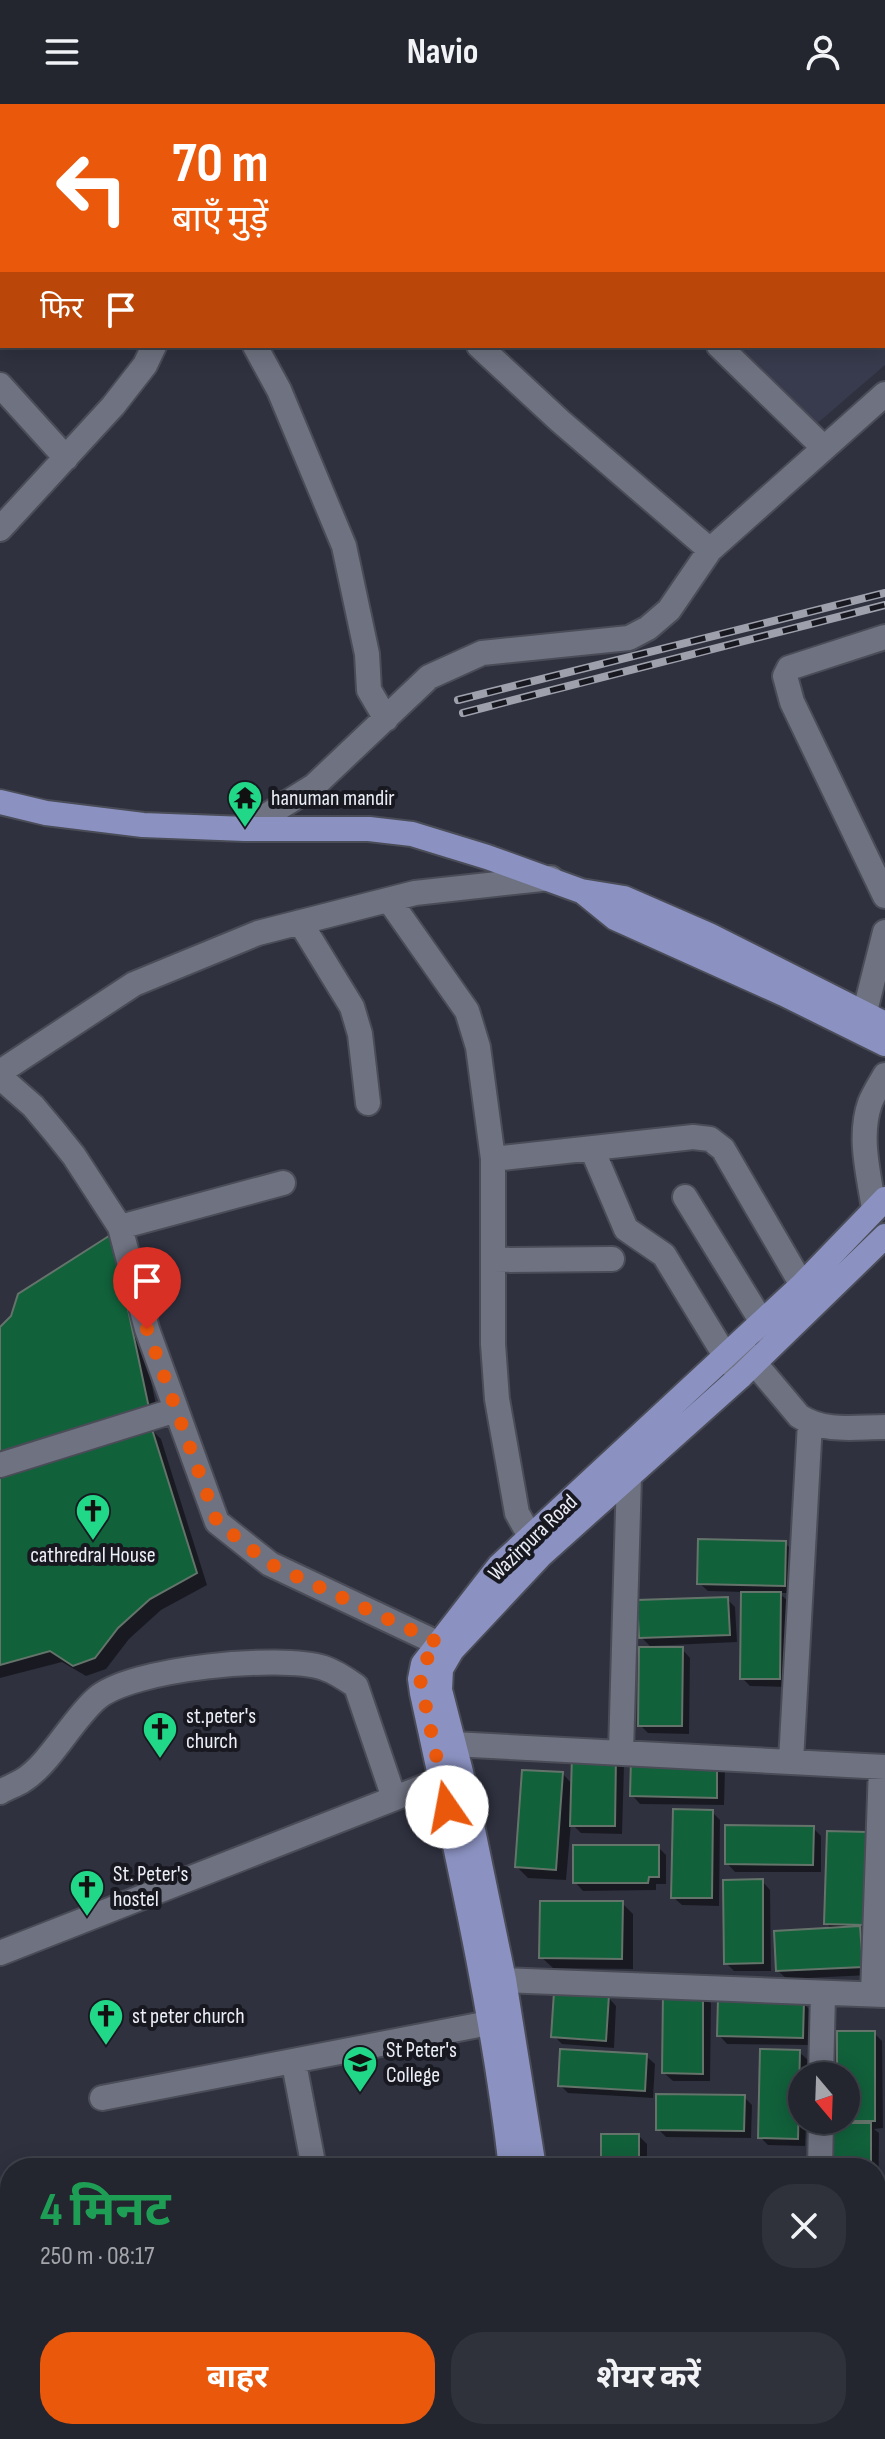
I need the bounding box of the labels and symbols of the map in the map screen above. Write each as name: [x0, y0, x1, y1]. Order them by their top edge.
temple icon: hanuman mandir: [226, 779, 264, 829]
place label: hanuman mandir: [271, 785, 395, 812]
pin: [113, 1247, 181, 1329]
street label: Wazirpura Road: [483, 1489, 583, 1587]
church icon: cathredral House: [74, 1492, 112, 1542]
place label: cathredral House: [30, 1542, 156, 1569]
place label: st.peter's church: [186, 1703, 256, 1755]
church icon: st.peter's church: [141, 1710, 179, 1760]
position arrow: [405, 1765, 489, 1849]
place label: St. Peter's hostel: [113, 1861, 188, 1913]
church icon: St. Peter's hostel: [68, 1868, 106, 1918]
church icon: st peter church: [87, 1997, 125, 2047]
place label: st peter church: [132, 2003, 245, 2030]
place label: St Peter's College: [386, 2037, 457, 2089]
school or university icon: St Peter's College: [341, 2044, 379, 2094]
north arrow: [788, 2062, 860, 2134]

